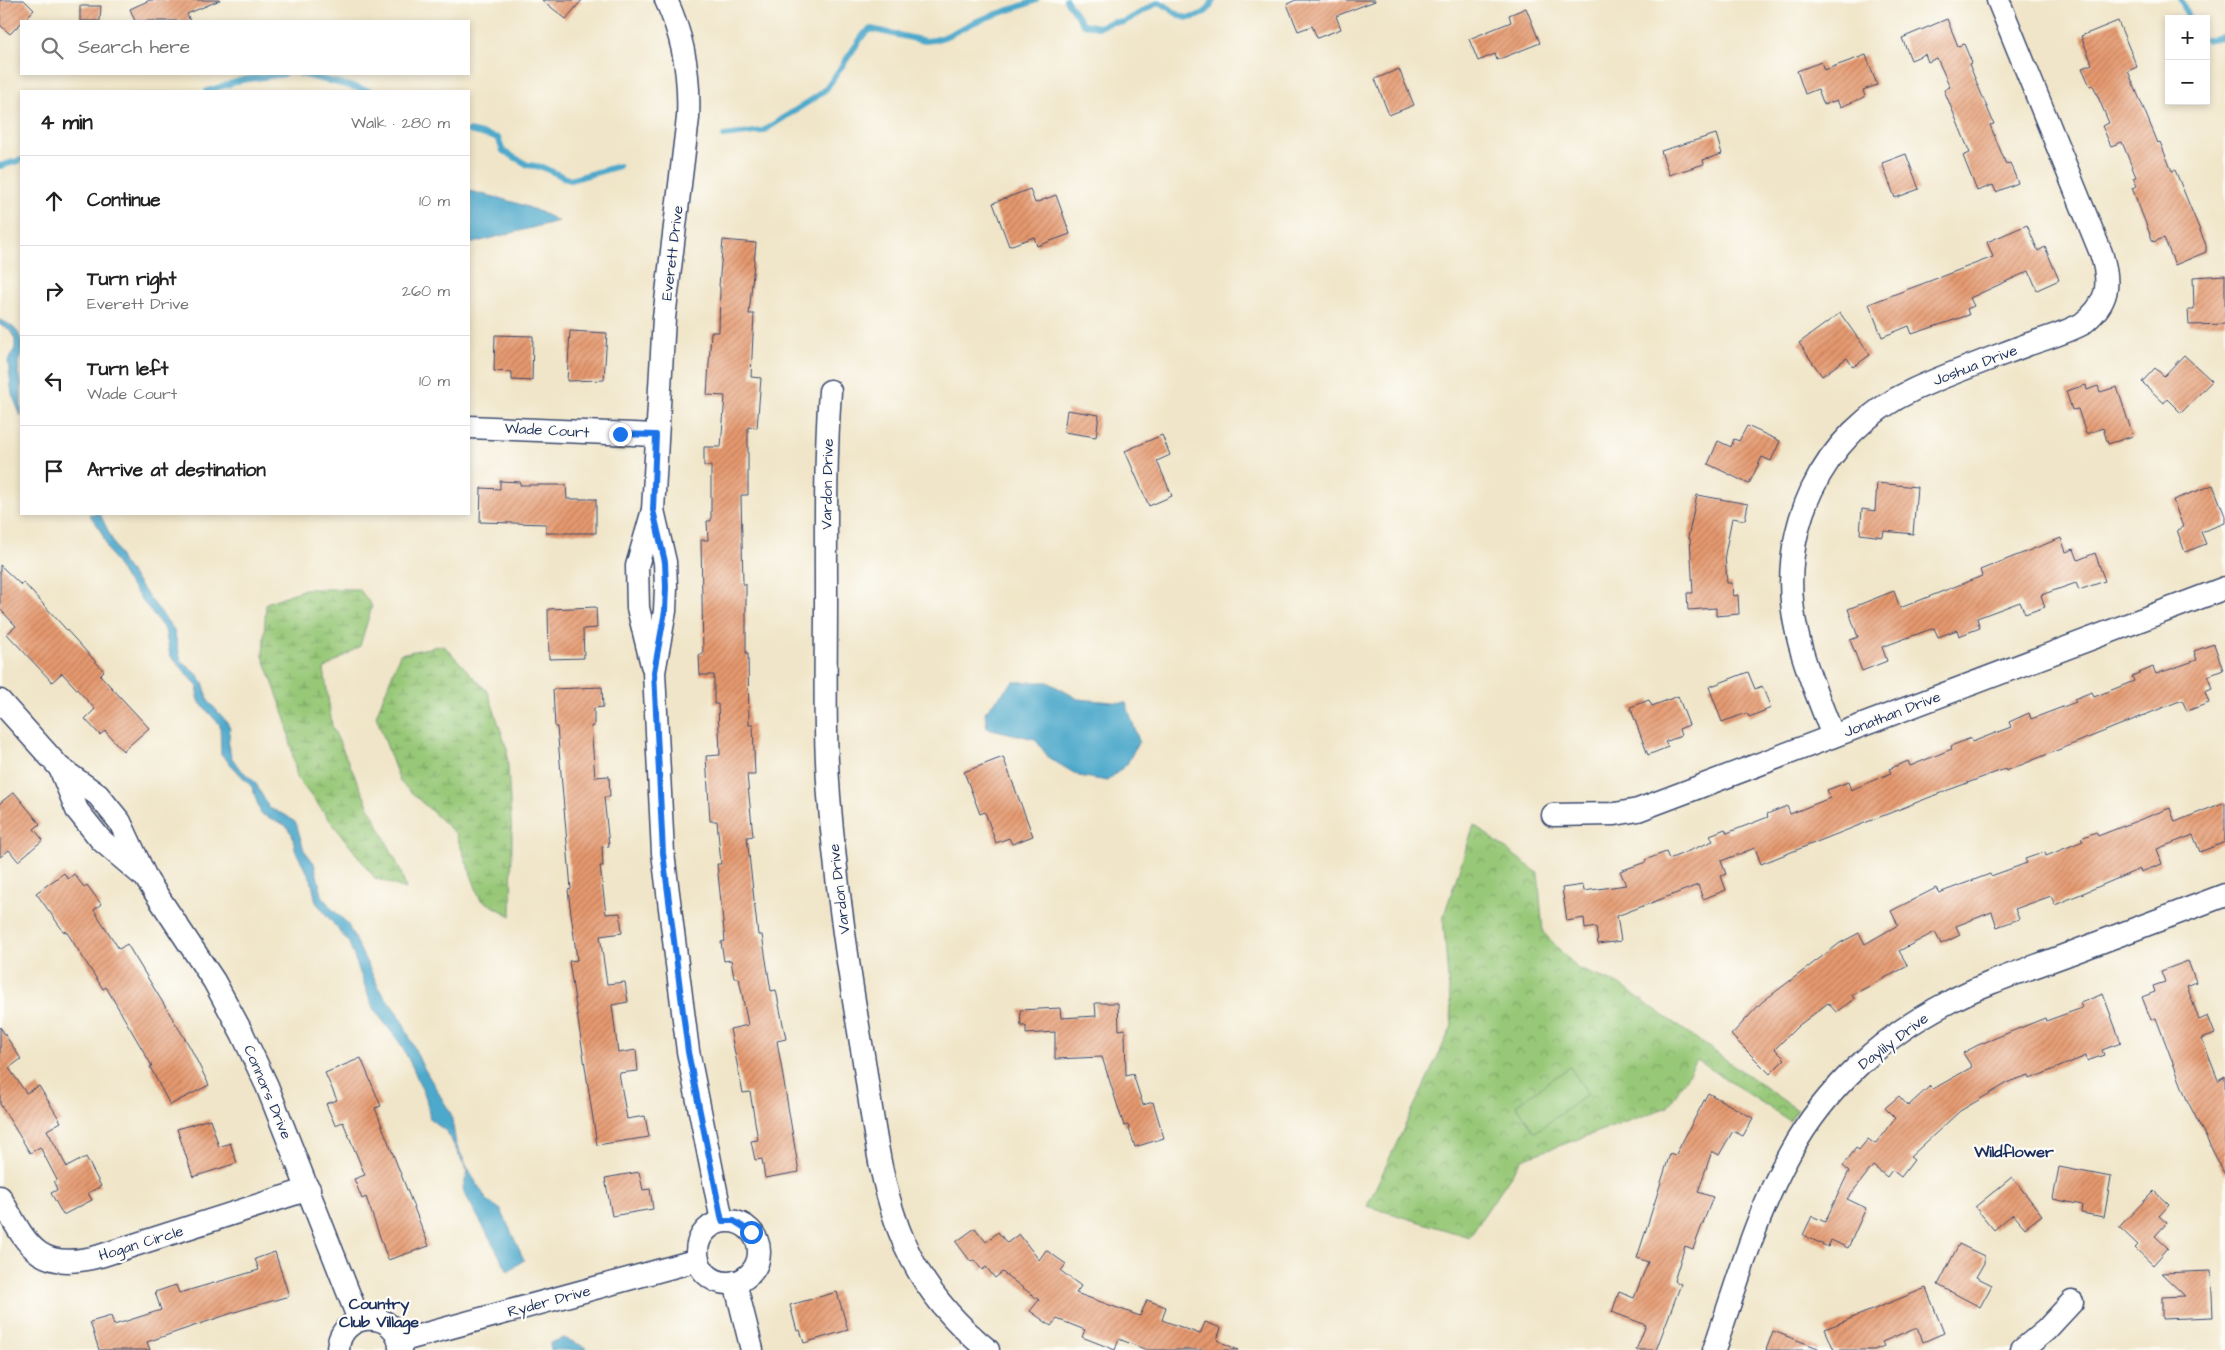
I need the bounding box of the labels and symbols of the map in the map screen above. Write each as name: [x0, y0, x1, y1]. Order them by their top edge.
street label: Everett Drive: [656, 204, 689, 302]
street label: Joshua Drive: [1930, 340, 2020, 391]
street label: Wade Court: [504, 418, 590, 443]
route end: [609, 423, 632, 446]
street label: Vardon Drive: [816, 438, 839, 530]
street label: Jonathan Drive: [1841, 686, 1944, 743]
street label: Vardon Drive: [824, 842, 855, 935]
street label: Daylily Drive: [1854, 1008, 1933, 1076]
street label: Connors Drive: [238, 1042, 297, 1143]
district label: Wildflower: [1973, 1141, 2054, 1163]
street label: Hogan Circle: [96, 1221, 186, 1267]
route start: [740, 1221, 763, 1244]
street label: Ryder Drive: [505, 1280, 593, 1324]
district label: Country Club Village: [339, 1293, 419, 1335]

